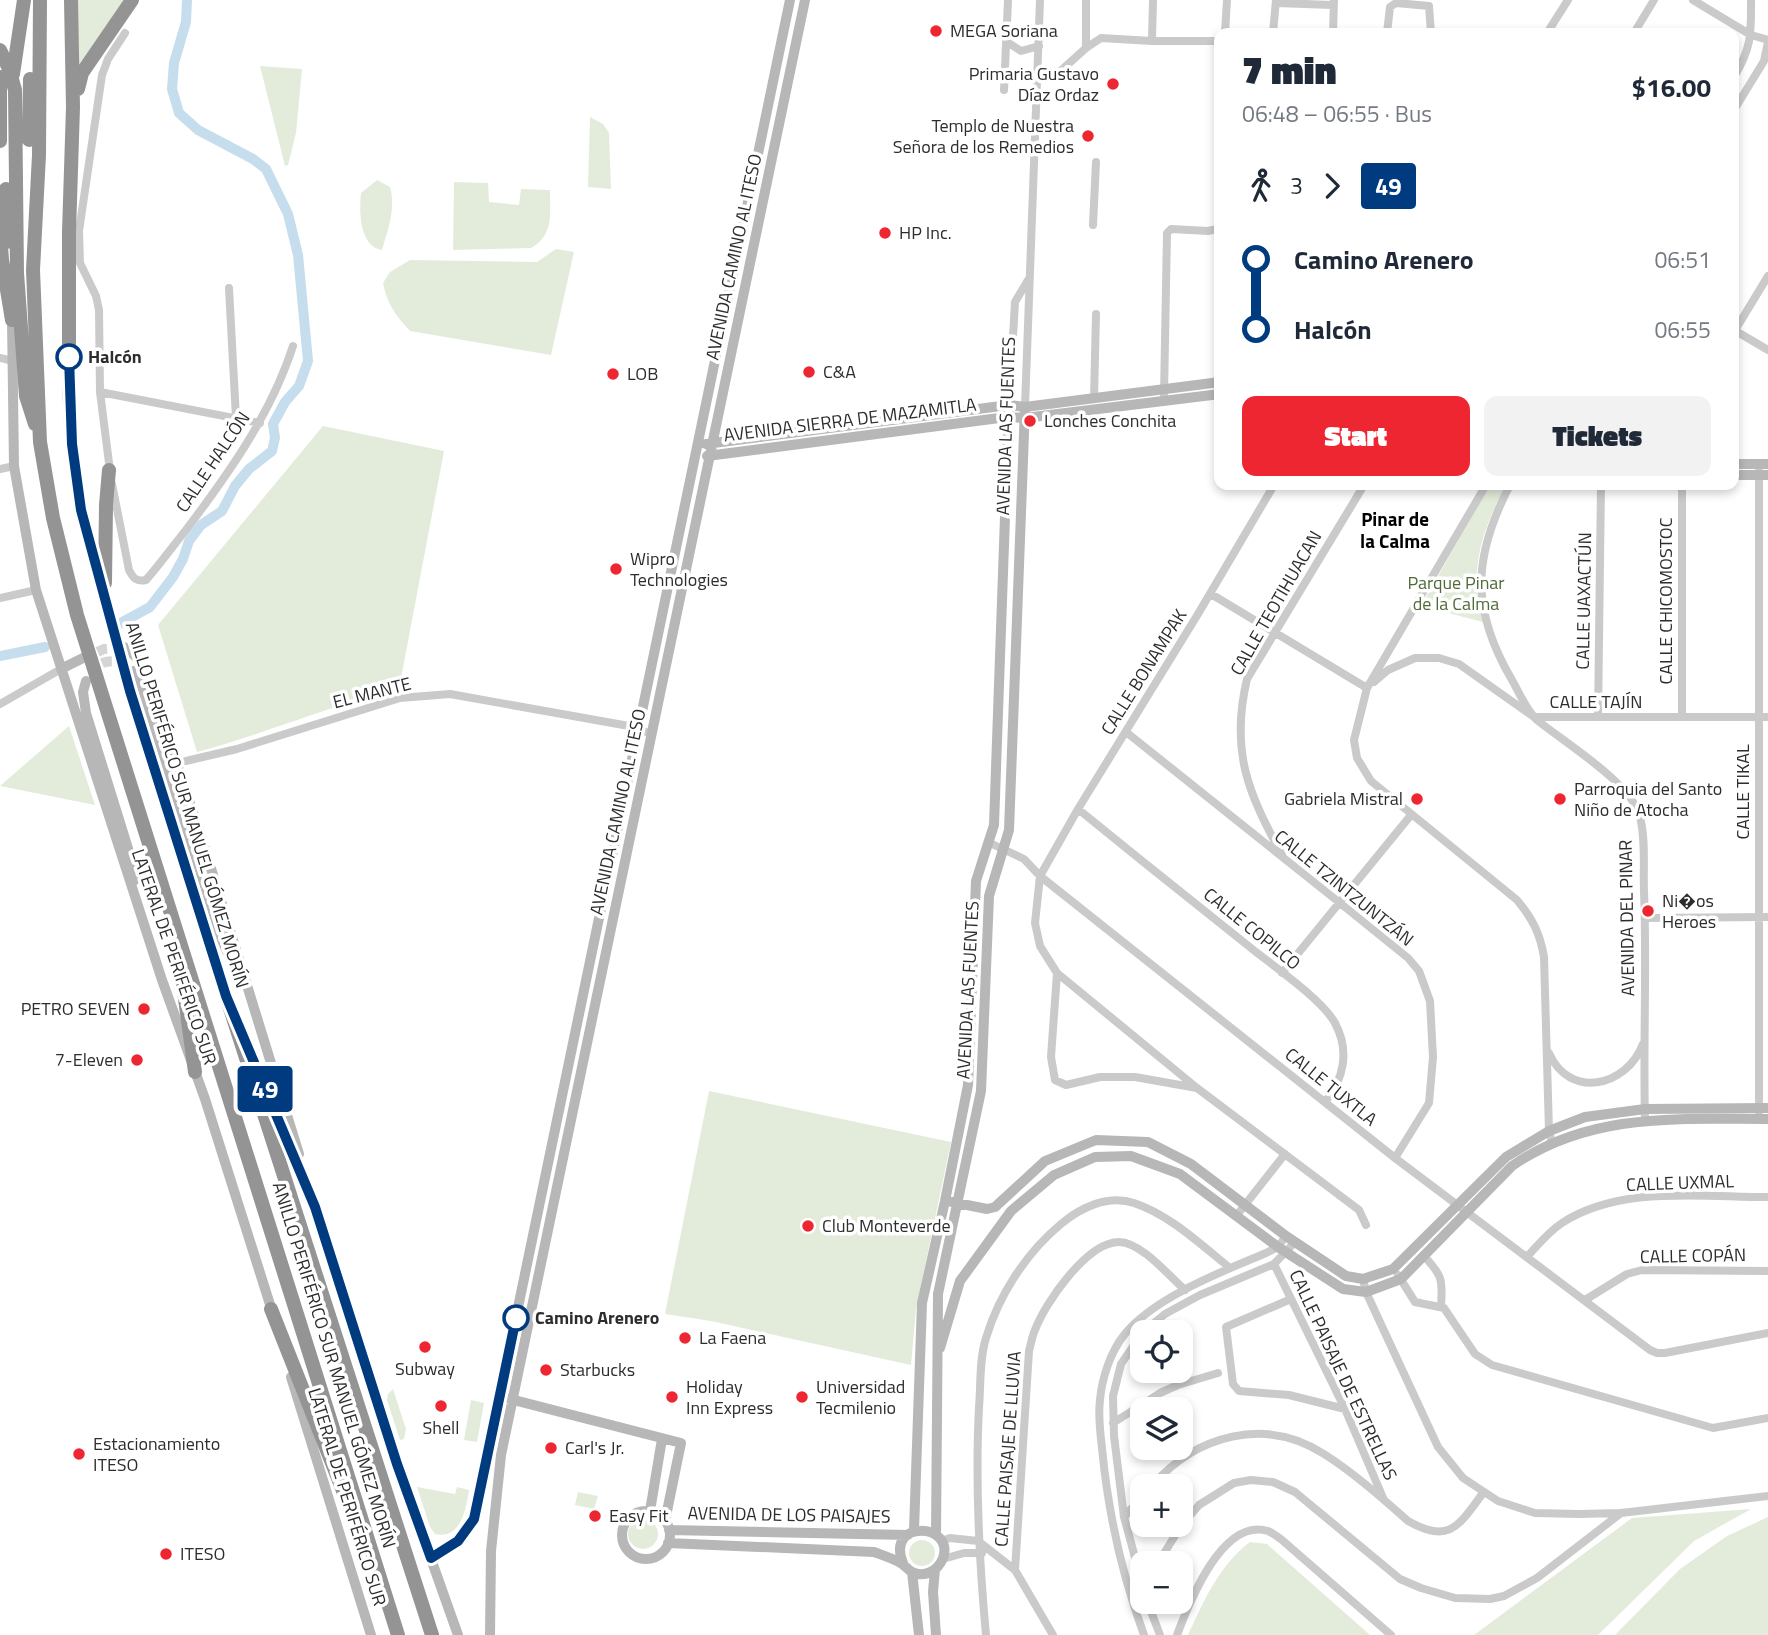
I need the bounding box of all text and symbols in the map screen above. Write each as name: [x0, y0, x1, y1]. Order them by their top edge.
place label: MEGA Soriana: [950, 17, 1058, 44]
marker: MEGA Soriana: [928, 23, 944, 39]
text: 7 min: [1242, 41, 1336, 99]
place label: Primaria Gustavo Díaz Ordaz: [969, 60, 1099, 108]
text: $16.00: [1632, 68, 1711, 107]
marker: Primaria Gustavo Díaz Ordaz: [1105, 76, 1121, 92]
text: 06:48 – 06:55 · Bus: [1242, 96, 1432, 131]
place label: Templo de Nuestra Señora de los Remedios: [893, 112, 1074, 160]
marker: Templo de Nuestra Señora de los Remedios: [1080, 128, 1096, 144]
street label: AVENIDA CAMINO AL ITESO: [698, 151, 769, 362]
icon: walk: [1242, 167, 1280, 205]
icon: forward: [1313, 167, 1351, 205]
text: 3: [1290, 168, 1303, 203]
text: 49: [1375, 168, 1402, 204]
place label: HP Inc.: [899, 219, 952, 246]
marker: HP Inc.: [877, 225, 893, 241]
text: Camino Arenero: [1294, 240, 1474, 279]
text: 06:51: [1654, 242, 1711, 277]
text: Halcón: [1294, 310, 1372, 349]
text: 06:55: [1654, 312, 1711, 347]
street label: AVENIDA LAS FUENTES: [989, 336, 1022, 516]
place label: Halcón: [88, 343, 142, 370]
marker: Halcón: [56, 344, 82, 370]
place label: C&A: [823, 358, 856, 385]
place label: LOB: [627, 360, 658, 387]
marker: C&A: [801, 364, 817, 380]
marker: LOB: [605, 366, 621, 382]
street label: AVENIDA SIERRA DE MAZAMITLA: [722, 391, 978, 448]
button: Start: [1242, 396, 1470, 476]
button: Tickets: [1484, 396, 1711, 476]
street label: CALLE HALCÓN: [169, 406, 256, 518]
place label: Lonches Conchita: [1044, 407, 1176, 434]
marker: Lonches Conchita: [1022, 413, 1038, 429]
district label: Pinar de la Calma: [1360, 504, 1430, 555]
street label: CALLE CHICOMOSTOC: [1652, 517, 1679, 685]
street label: CALLE TEOTIHUACAN: [1223, 525, 1328, 680]
street label: CALLE UAXACTÚN: [1569, 532, 1598, 670]
place label: Wipro Technologies: [630, 545, 728, 593]
marker: Wipro Technologies: [608, 561, 624, 577]
park label: Parque Pinar de la Calma: [1407, 569, 1505, 617]
street label: CALLE BONAMPAK: [1094, 604, 1193, 740]
street label: ANILLO PERIFÉRICO SUR MANUEL GÓMEZ MORÍN: [119, 619, 256, 991]
street label: EL MANTE: [330, 670, 414, 715]
street label: CALLE TAJÍN: [1550, 688, 1642, 715]
street label: AVENIDA CAMINO AL ITESO: [582, 706, 653, 917]
street label: CALLE TIKAL: [1729, 744, 1756, 840]
place label: Parroquia del Santo Niño de Atocha: [1574, 775, 1722, 823]
place label: Gabriela Mistral: [1284, 785, 1403, 812]
marker: Gabriela Mistral: [1409, 791, 1425, 807]
marker: Parroquia del Santo Niño de Atocha: [1552, 791, 1568, 807]
street label: CALLE TZINTZUNTZÁN: [1269, 823, 1420, 952]
street label: AVENIDA DEL PINAR: [1612, 840, 1641, 996]
street label: LATERAL DE PERIFÉRICO SUR: [125, 845, 224, 1068]
street label: CALLE COPILCO: [1198, 881, 1307, 976]
place label: Ni�os Heroes: [1662, 887, 1716, 935]
street label: AVENIDA LAS FUENTES: [949, 900, 986, 1080]
marker: Ni�os Heroes: [1640, 903, 1656, 919]
place label: PETRO SEVEN: [21, 995, 130, 1022]
marker: PETRO SEVEN: [136, 1001, 152, 1017]
street label: CALLE TUXTLA: [1279, 1041, 1383, 1132]
place label: 7-Eleven: [55, 1046, 123, 1073]
marker: 7-Eleven: [129, 1052, 145, 1068]
line badge: 49: [233, 1066, 296, 1112]
text: 49: [252, 1071, 278, 1107]
street label: CALLE UXMAL: [1626, 1167, 1735, 1198]
street label: ANILLO PERIFÉRICO SUR MANUEL GÓMEZ MORÍN: [266, 1179, 403, 1551]
place label: Club Monteverde: [822, 1212, 951, 1239]
marker: Club Monteverde: [800, 1218, 816, 1234]
street label: CALLE COPÁN: [1640, 1241, 1746, 1270]
street label: CALLE PAISAJE DE ESTRELLAS: [1283, 1265, 1404, 1485]
place label: Camino Arenero: [535, 1304, 659, 1331]
marker: Camino Arenero: [503, 1305, 529, 1331]
map controls: [1130, 1320, 1193, 1614]
button: locate: [1130, 1320, 1193, 1383]
place label: La Faena: [699, 1324, 766, 1351]
marker: La Faena: [677, 1330, 693, 1346]
marker: Subway: [417, 1339, 433, 1355]
street label: CALLE PAISAJE DE LLUVIA: [987, 1350, 1028, 1548]
place label: Subway: [395, 1355, 455, 1382]
place label: Starbucks: [560, 1356, 635, 1383]
marker: Starbucks: [538, 1362, 554, 1378]
place label: Holiday Inn Express: [686, 1373, 773, 1421]
place label: Universidad Tecmilenio: [816, 1373, 905, 1421]
street label: LATERAL DE PERIFÉRICO SUR: [301, 1385, 394, 1609]
marker: Holiday Inn Express: [664, 1389, 680, 1405]
marker: Universidad Tecmilenio: [794, 1389, 810, 1405]
button: layers: [1130, 1397, 1193, 1460]
marker: Shell: [433, 1398, 449, 1414]
place label: Shell: [423, 1414, 459, 1441]
place label: Estacionamiento ITESO: [93, 1430, 220, 1478]
place label: Carl's Jr.: [565, 1434, 625, 1461]
marker: Carl's Jr.: [543, 1440, 559, 1456]
marker: Estacionamiento ITESO: [71, 1446, 87, 1462]
button: +: [1130, 1474, 1193, 1537]
street label: AVENIDA DE LOS PAISAJES: [687, 1499, 891, 1530]
place label: Easy Fit: [609, 1502, 669, 1529]
marker: Easy Fit: [587, 1508, 603, 1524]
place label: ITESO: [180, 1540, 225, 1567]
marker: ITESO: [158, 1546, 174, 1562]
button: −: [1130, 1551, 1193, 1614]

